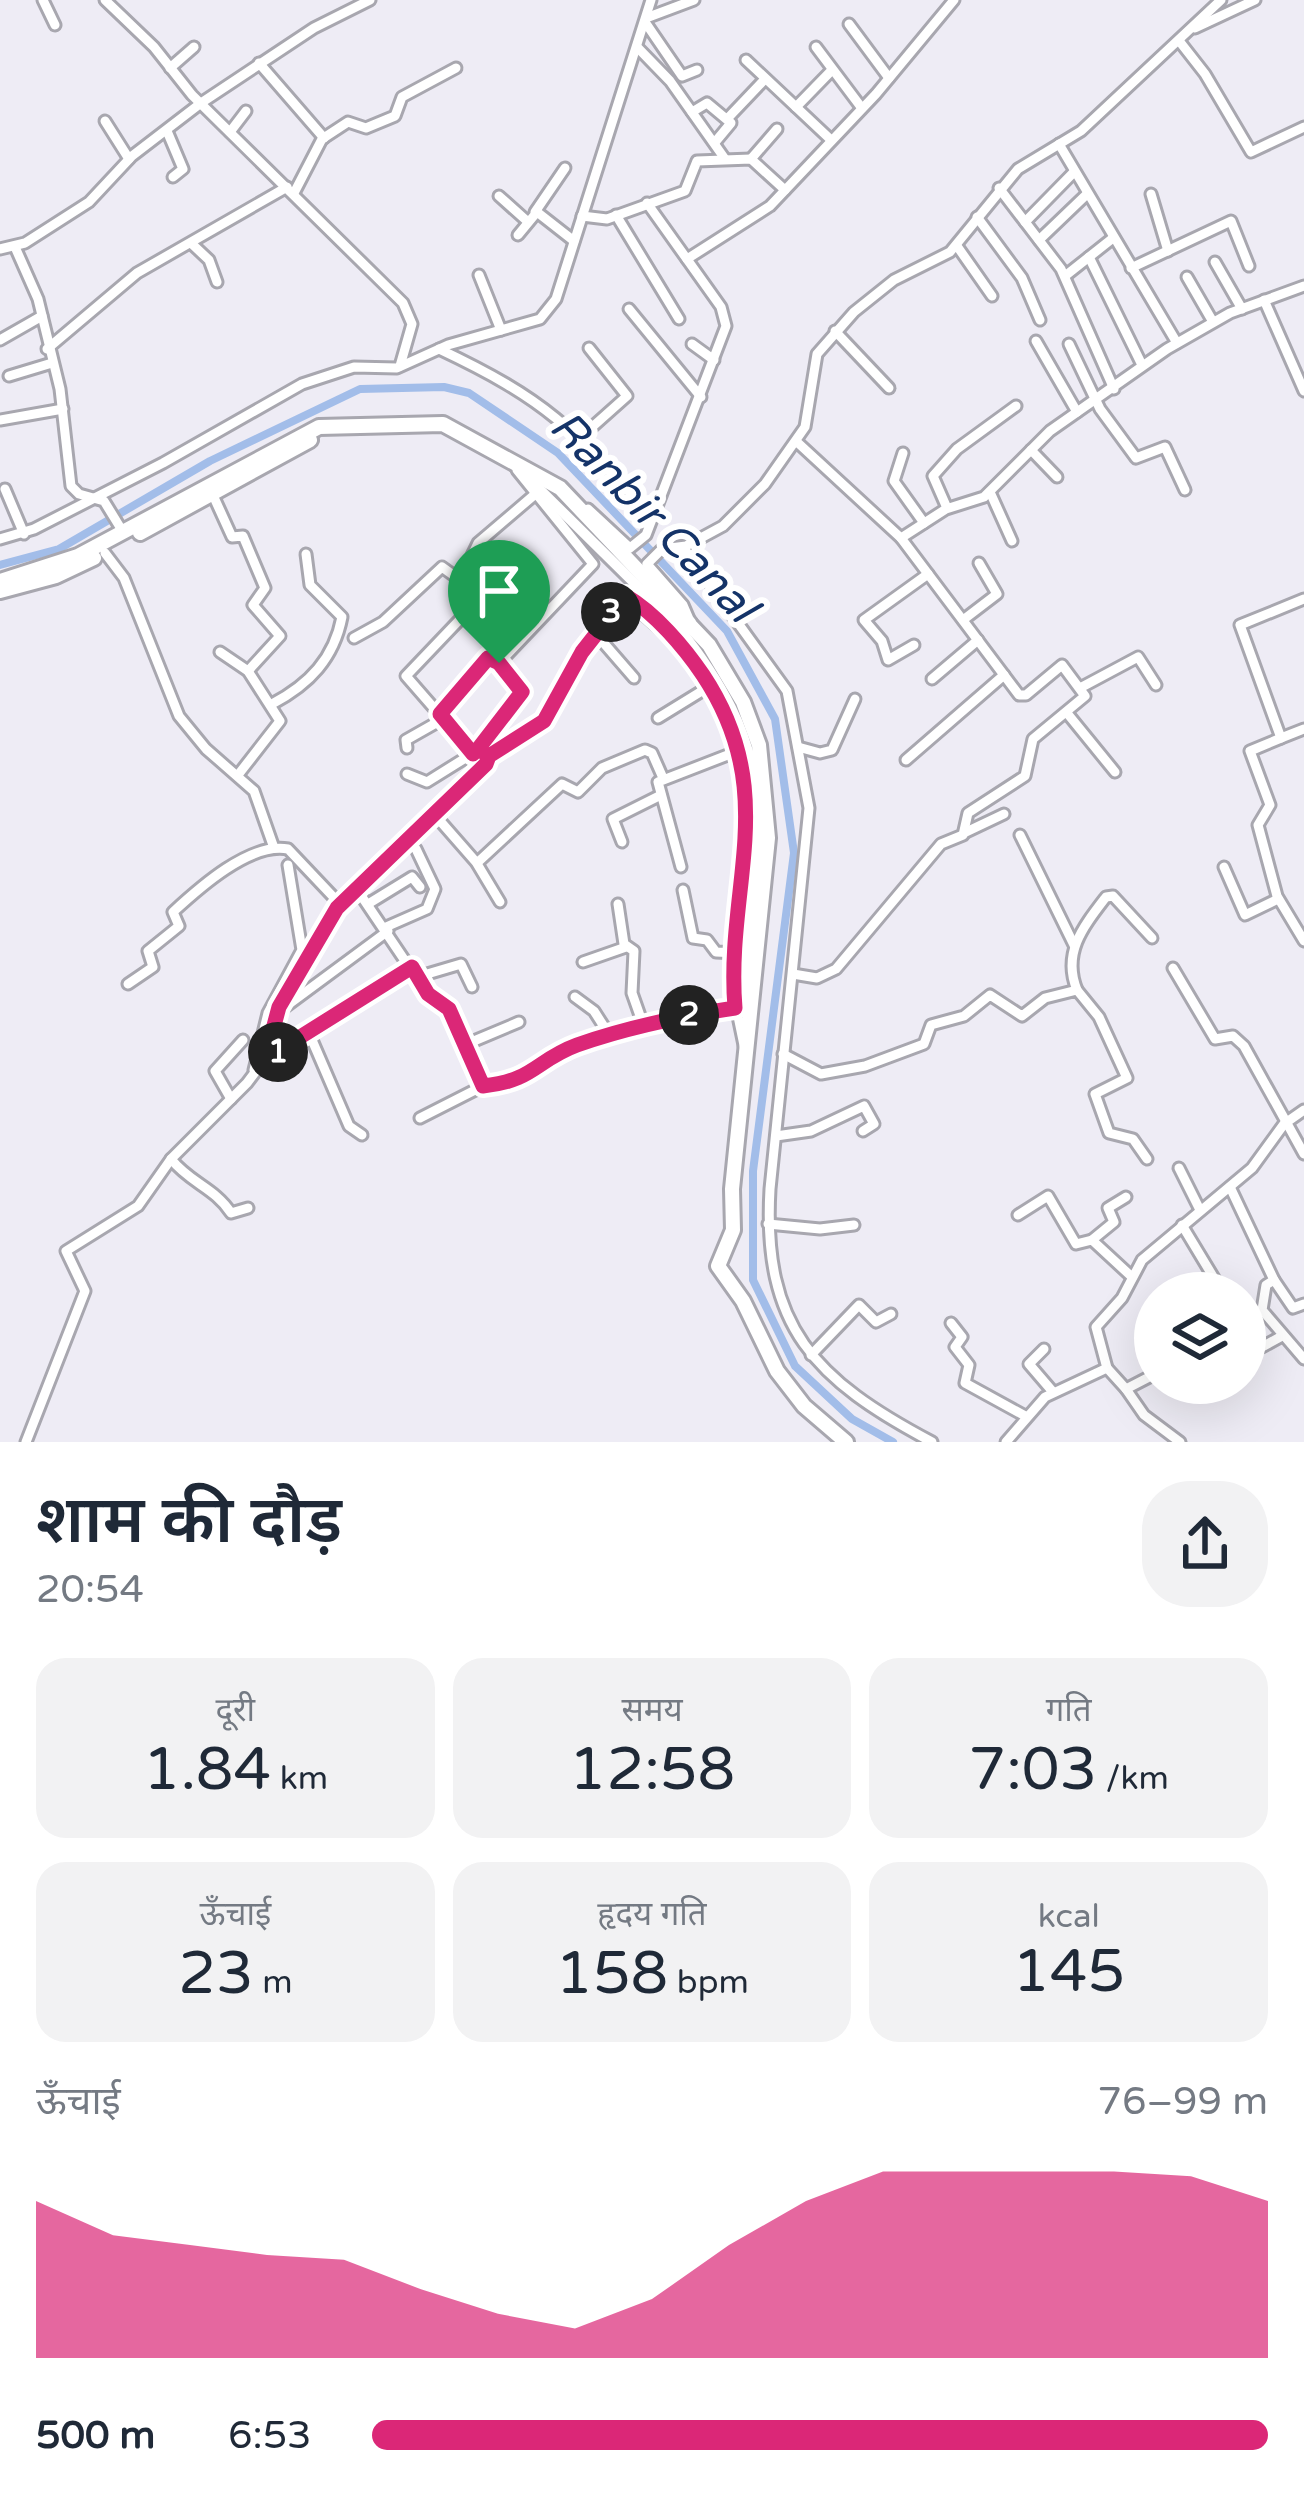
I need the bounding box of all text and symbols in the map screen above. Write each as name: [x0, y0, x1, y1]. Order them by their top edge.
water label: Ranbir Canal: [538, 400, 771, 638]
pin: [448, 540, 550, 663]
icon: arrive: [466, 558, 532, 624]
pin: 3: [581, 582, 641, 642]
text: 3: [601, 592, 621, 631]
pin: 2: [659, 985, 719, 1045]
text: 2: [679, 995, 699, 1034]
pin: 1: [248, 1022, 308, 1082]
text: 1: [268, 1032, 288, 1071]
map controls: [1134, 1272, 1266, 1404]
button: layers: [1134, 1272, 1266, 1404]
text: शाम की दौड़: [36, 1481, 342, 1561]
button: share: [1142, 1481, 1268, 1607]
text: 20:54: [36, 1566, 144, 1613]
text: दूरी: [216, 1691, 255, 1730]
text: समय: [621, 1691, 683, 1730]
text: गति: [1046, 1691, 1092, 1730]
text: 1.84: [143, 1734, 271, 1806]
text: 12:58: [569, 1734, 735, 1806]
text: 7:03: [969, 1734, 1097, 1806]
text: km: [271, 1759, 328, 1798]
text: /km: [1097, 1759, 1169, 1798]
text: ऊँचाई: [200, 1895, 271, 1934]
text: हृदय गति: [597, 1895, 707, 1934]
text: kcal: [1038, 1897, 1100, 1936]
text: 145: [1012, 1936, 1125, 2008]
text: 23: [178, 1938, 254, 2010]
text: 158: [555, 1938, 668, 2010]
text: m: [254, 1963, 292, 2002]
text: bpm: [668, 1963, 749, 2002]
text: ऊँचाई: [36, 2078, 121, 2125]
text: 76–99 m: [1097, 2078, 1268, 2125]
text: 500 m: [36, 2412, 155, 2459]
text: 6:53: [228, 2412, 312, 2459]

